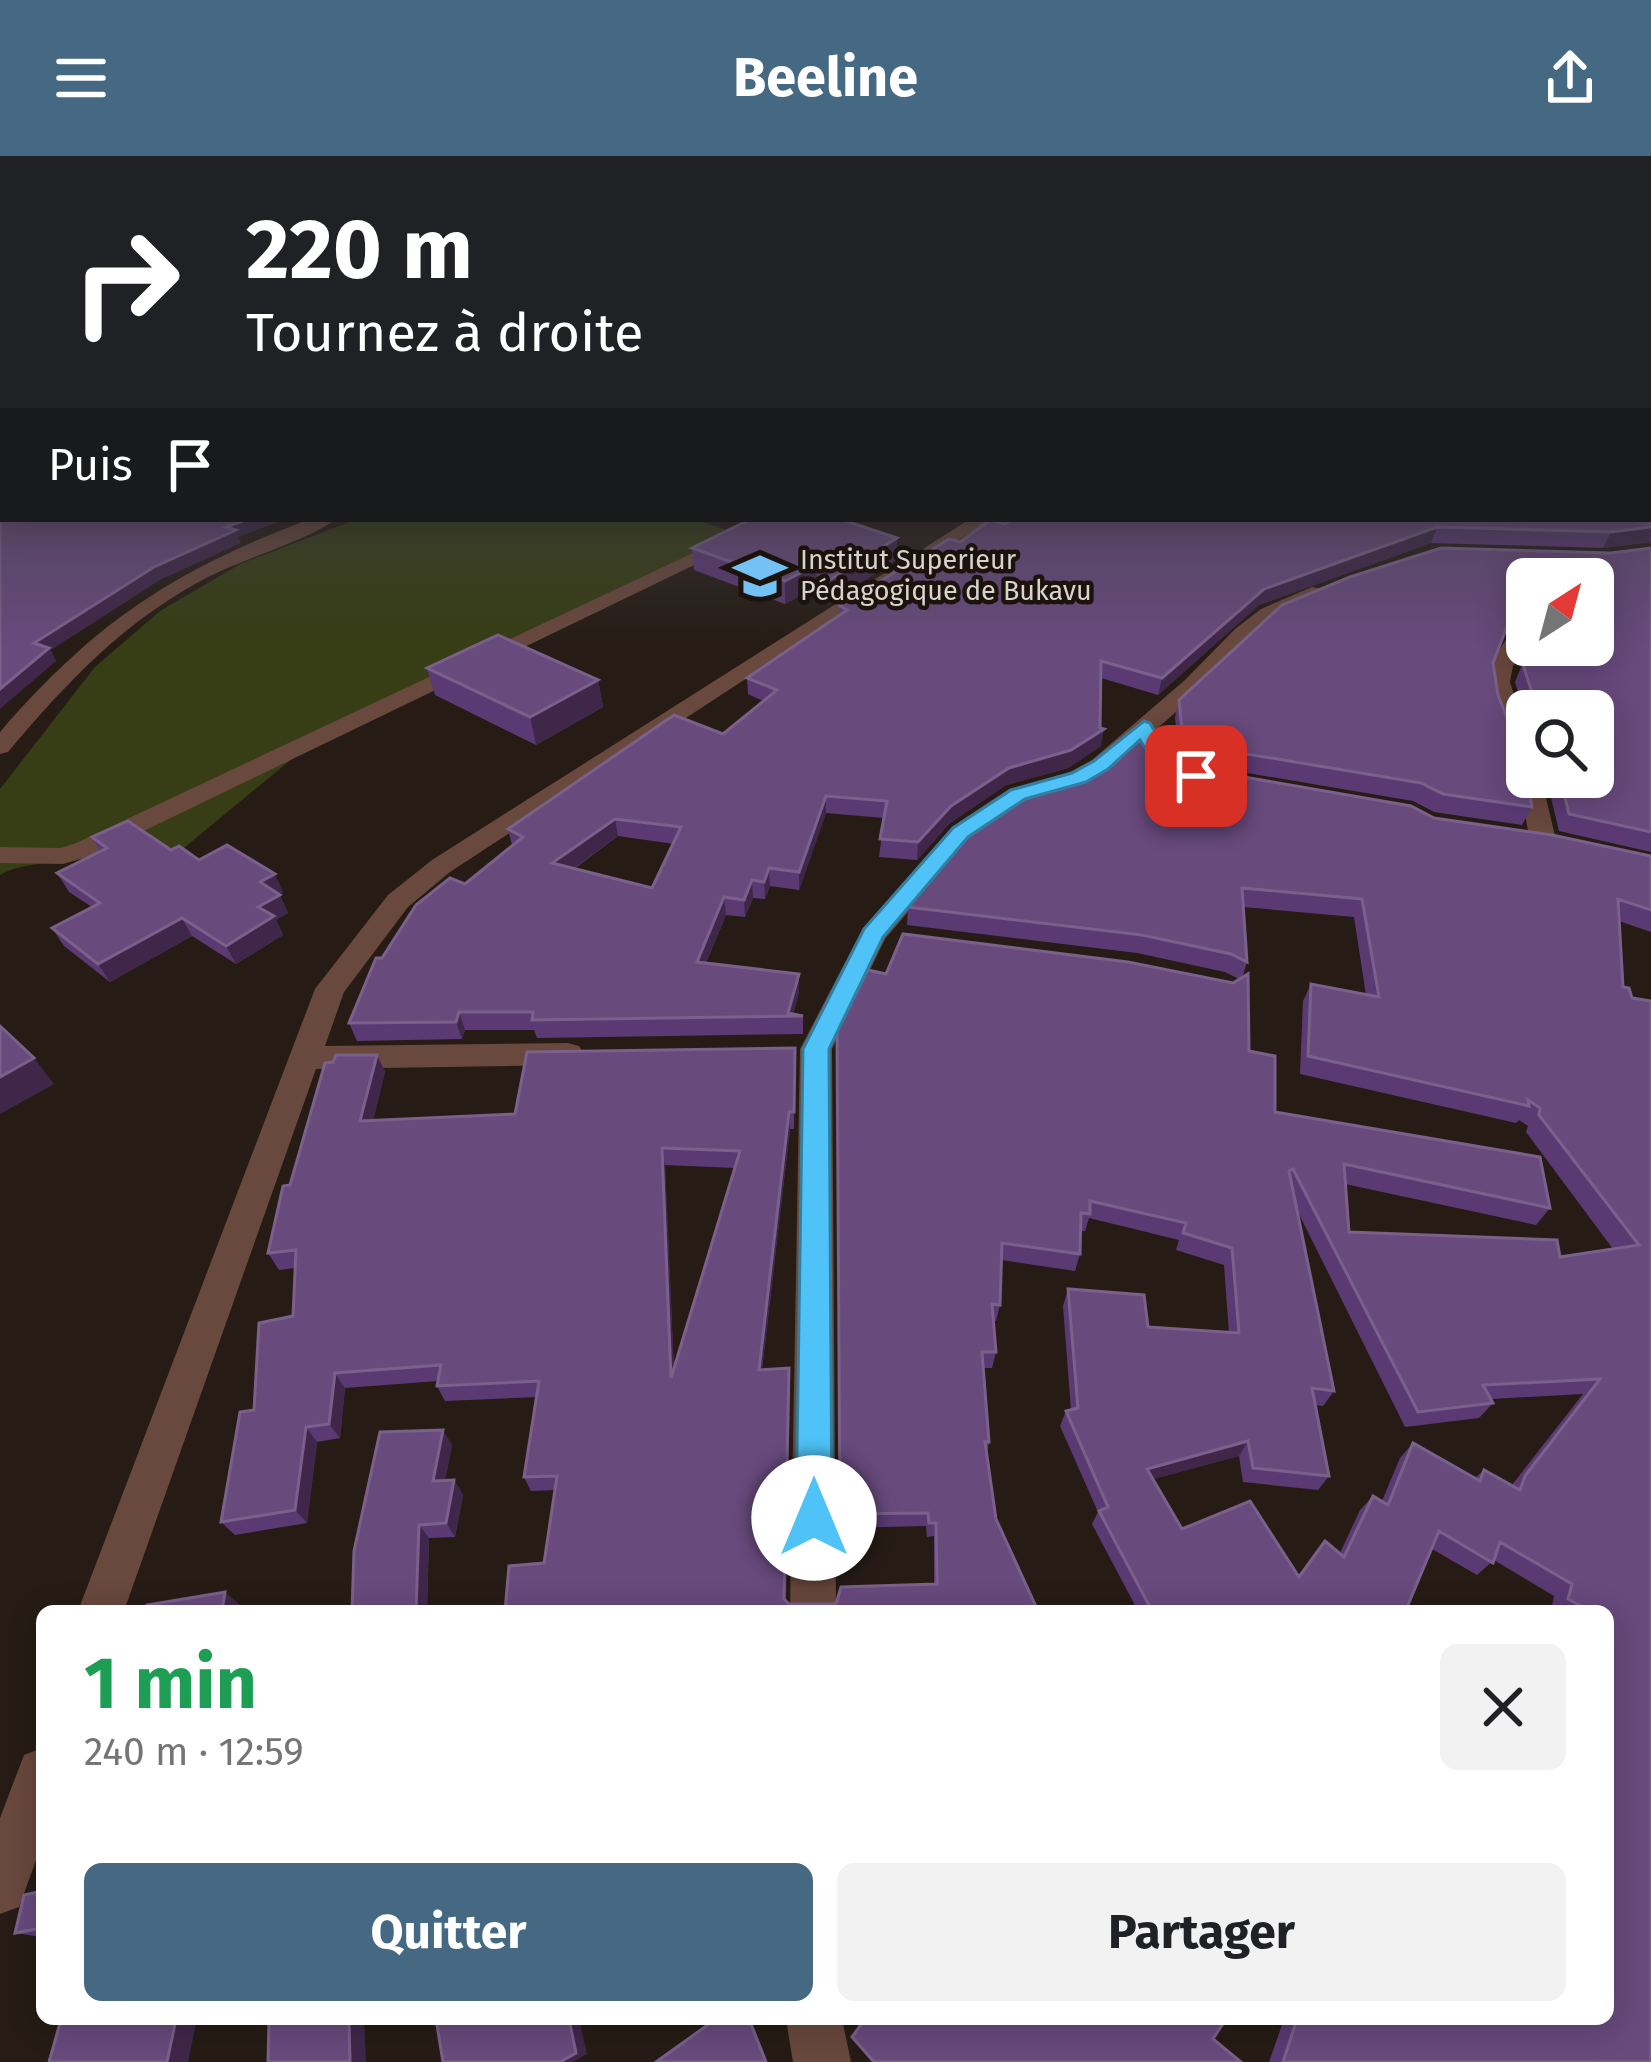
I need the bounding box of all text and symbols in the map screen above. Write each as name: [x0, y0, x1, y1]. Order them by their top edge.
icon: menu: [48, 45, 114, 111]
icon: share: [1537, 45, 1603, 111]
text: Beeline: [733, 46, 918, 110]
text: 220 m: [246, 199, 473, 300]
icon: right: [48, 204, 204, 360]
text: Tournez à droite: [246, 301, 643, 365]
icon: arrive: [157, 432, 223, 498]
text: Puis: [48, 438, 133, 492]
place label: Institut Superieur Pédagogique de Bukavu: [800, 544, 1092, 607]
school or university icon: Institut Superieur Pédagogique de Bukavu: [731, 547, 789, 605]
north arrow: [1506, 558, 1614, 666]
map controls: [1506, 558, 1614, 798]
button: search: [1506, 690, 1614, 798]
pin: [1145, 725, 1247, 827]
icon: arrive: [1163, 743, 1229, 809]
position arrow: [751, 1455, 877, 1581]
text: 1 min: [84, 1641, 257, 1727]
button: close: [1440, 1644, 1566, 1770]
text: 240 m · 12:59: [84, 1729, 304, 1775]
button: Quitter: [84, 1863, 813, 2001]
button: Partager: [837, 1863, 1566, 2001]

